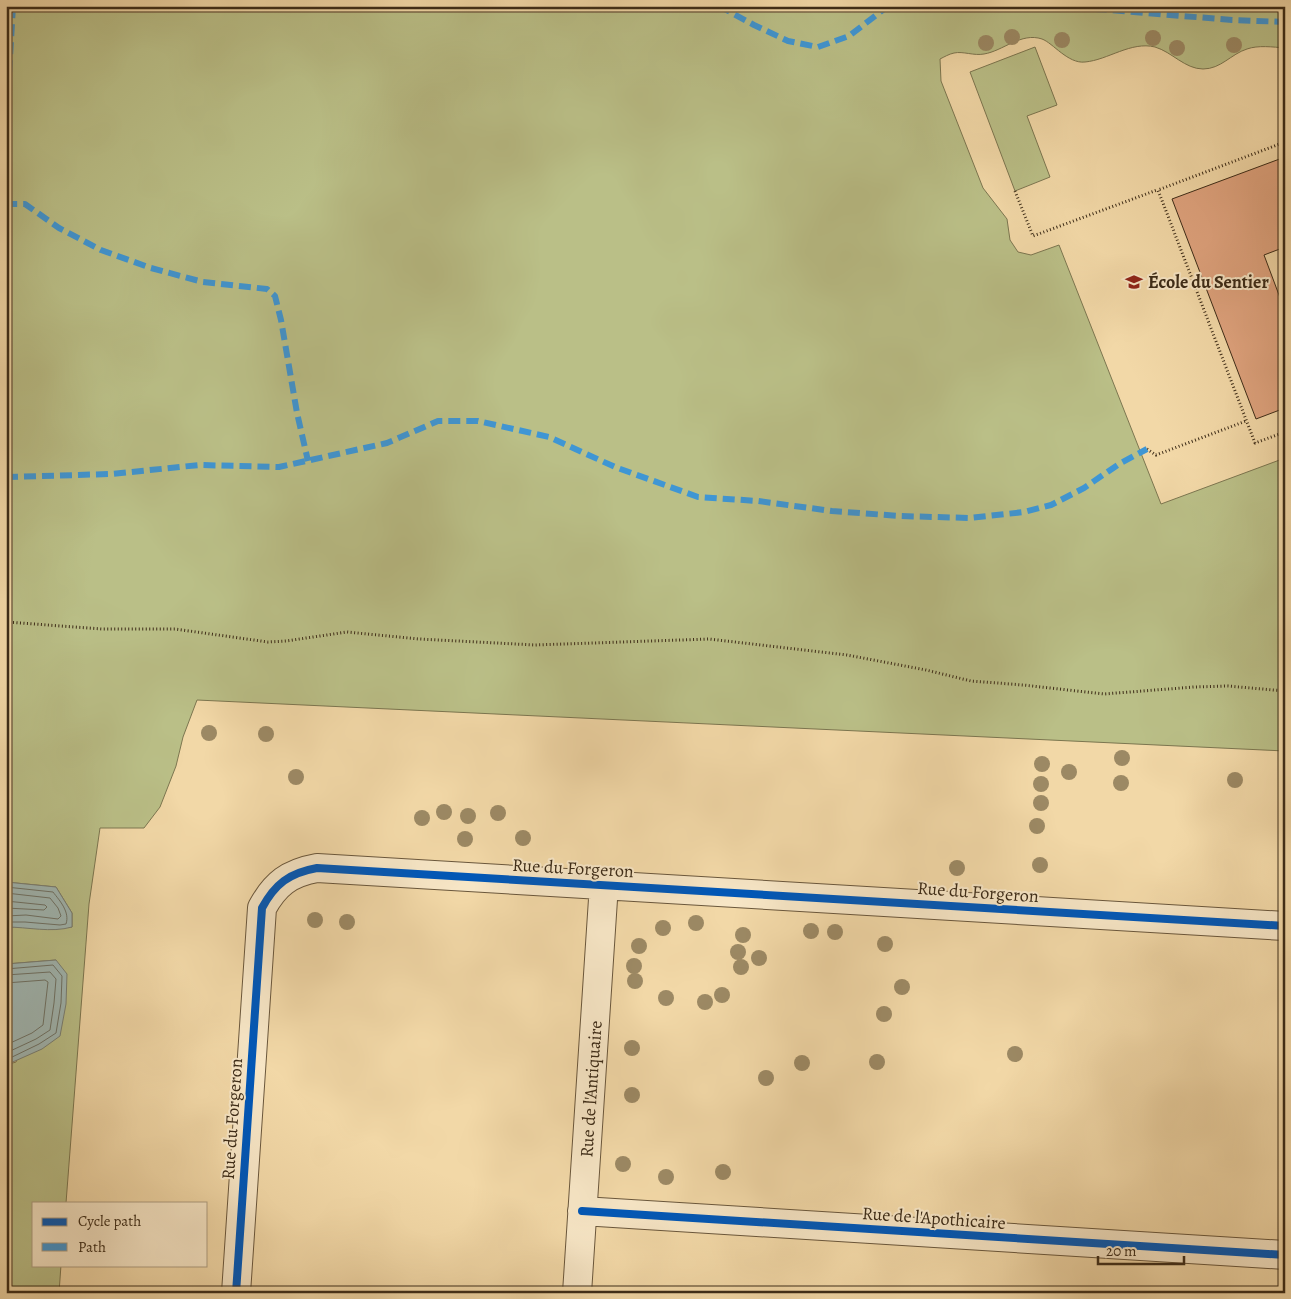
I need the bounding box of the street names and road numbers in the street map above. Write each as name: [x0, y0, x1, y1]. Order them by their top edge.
street label: Rue du Forgeron: [512, 853, 635, 883]
street label: Rue du Forgeron: [916, 876, 1040, 908]
street label: Rue de l'Antiquaire: [574, 1020, 608, 1158]
street label: Rue du Forgeron: [216, 1057, 248, 1181]
street label: Rue de l'Apothicaire: [861, 1201, 1007, 1235]

